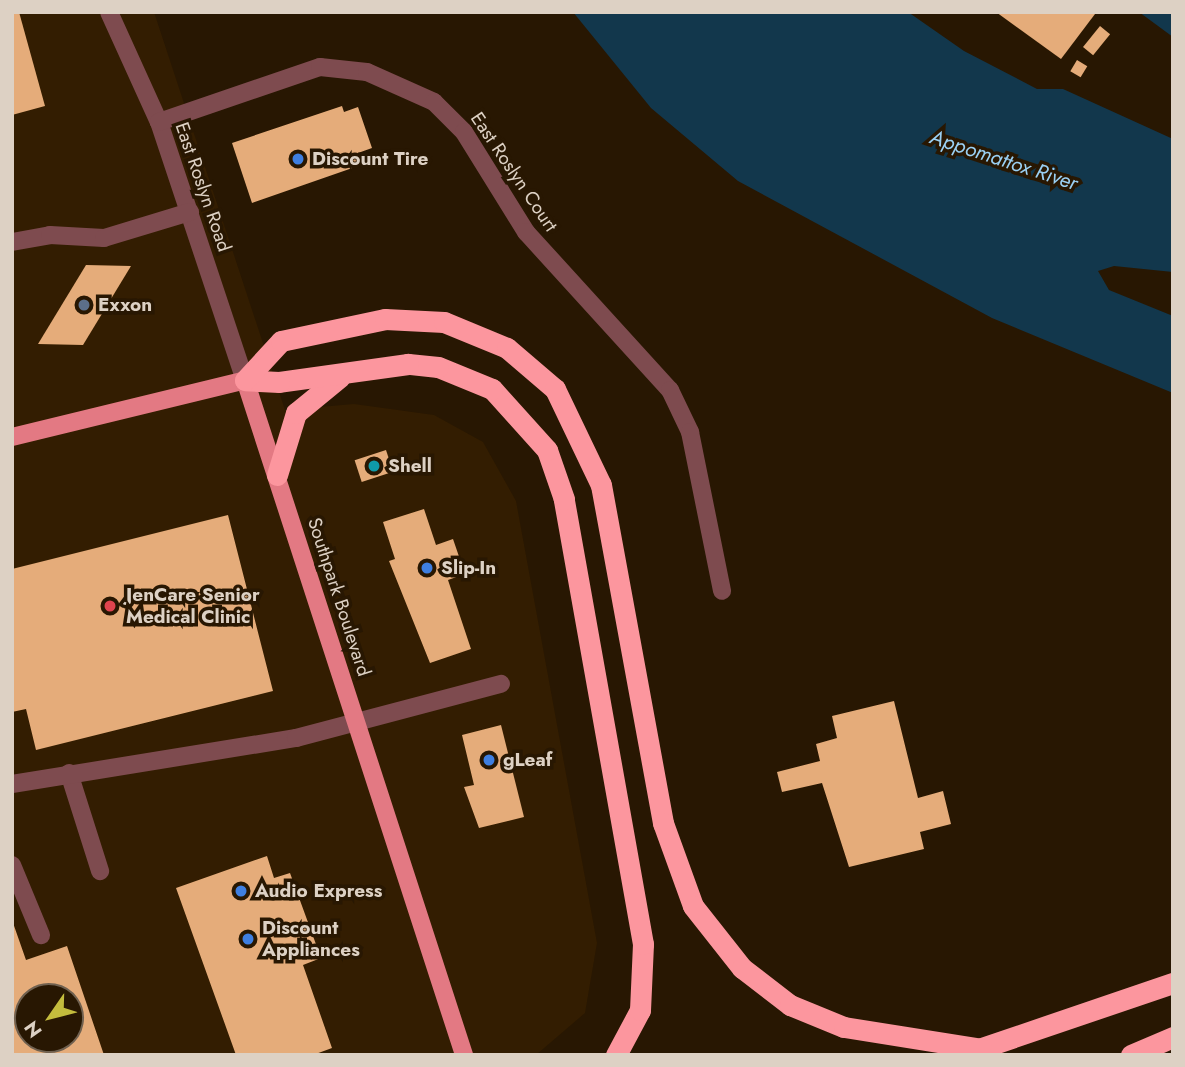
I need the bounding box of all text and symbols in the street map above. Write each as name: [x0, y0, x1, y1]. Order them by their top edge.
street label: East Roslyn Court: [466, 108, 562, 236]
street label: East Roslyn Road: [170, 119, 236, 255]
water label: Appomattox River: [927, 124, 1081, 196]
place label: Discount Tire: [312, 148, 428, 170]
marker: Discount Tire: [290, 151, 306, 167]
place label: Exxon: [98, 294, 152, 316]
marker: Exxon: [76, 297, 92, 313]
place label: Shell: [388, 455, 432, 477]
marker: Shell: [366, 458, 382, 474]
street label: Southpark Boulevard: [303, 515, 375, 679]
place label: Slip-In: [441, 557, 496, 579]
marker: Slip-In: [419, 560, 435, 576]
place label: JenCare Senior Medical Clinic: [126, 584, 260, 628]
marker: JenCare Senior Medical Clinic: [100, 596, 120, 616]
place label: gLeaf: [503, 749, 552, 771]
marker: gLeaf: [481, 752, 497, 768]
place label: Audio Express: [255, 880, 382, 902]
marker: Audio Express: [233, 883, 249, 899]
place label: Discount Appliances: [262, 917, 360, 961]
marker: Discount Appliances: [240, 931, 256, 947]
north arrow: [14, 983, 84, 1053]
text: N: [18, 1015, 48, 1043]

